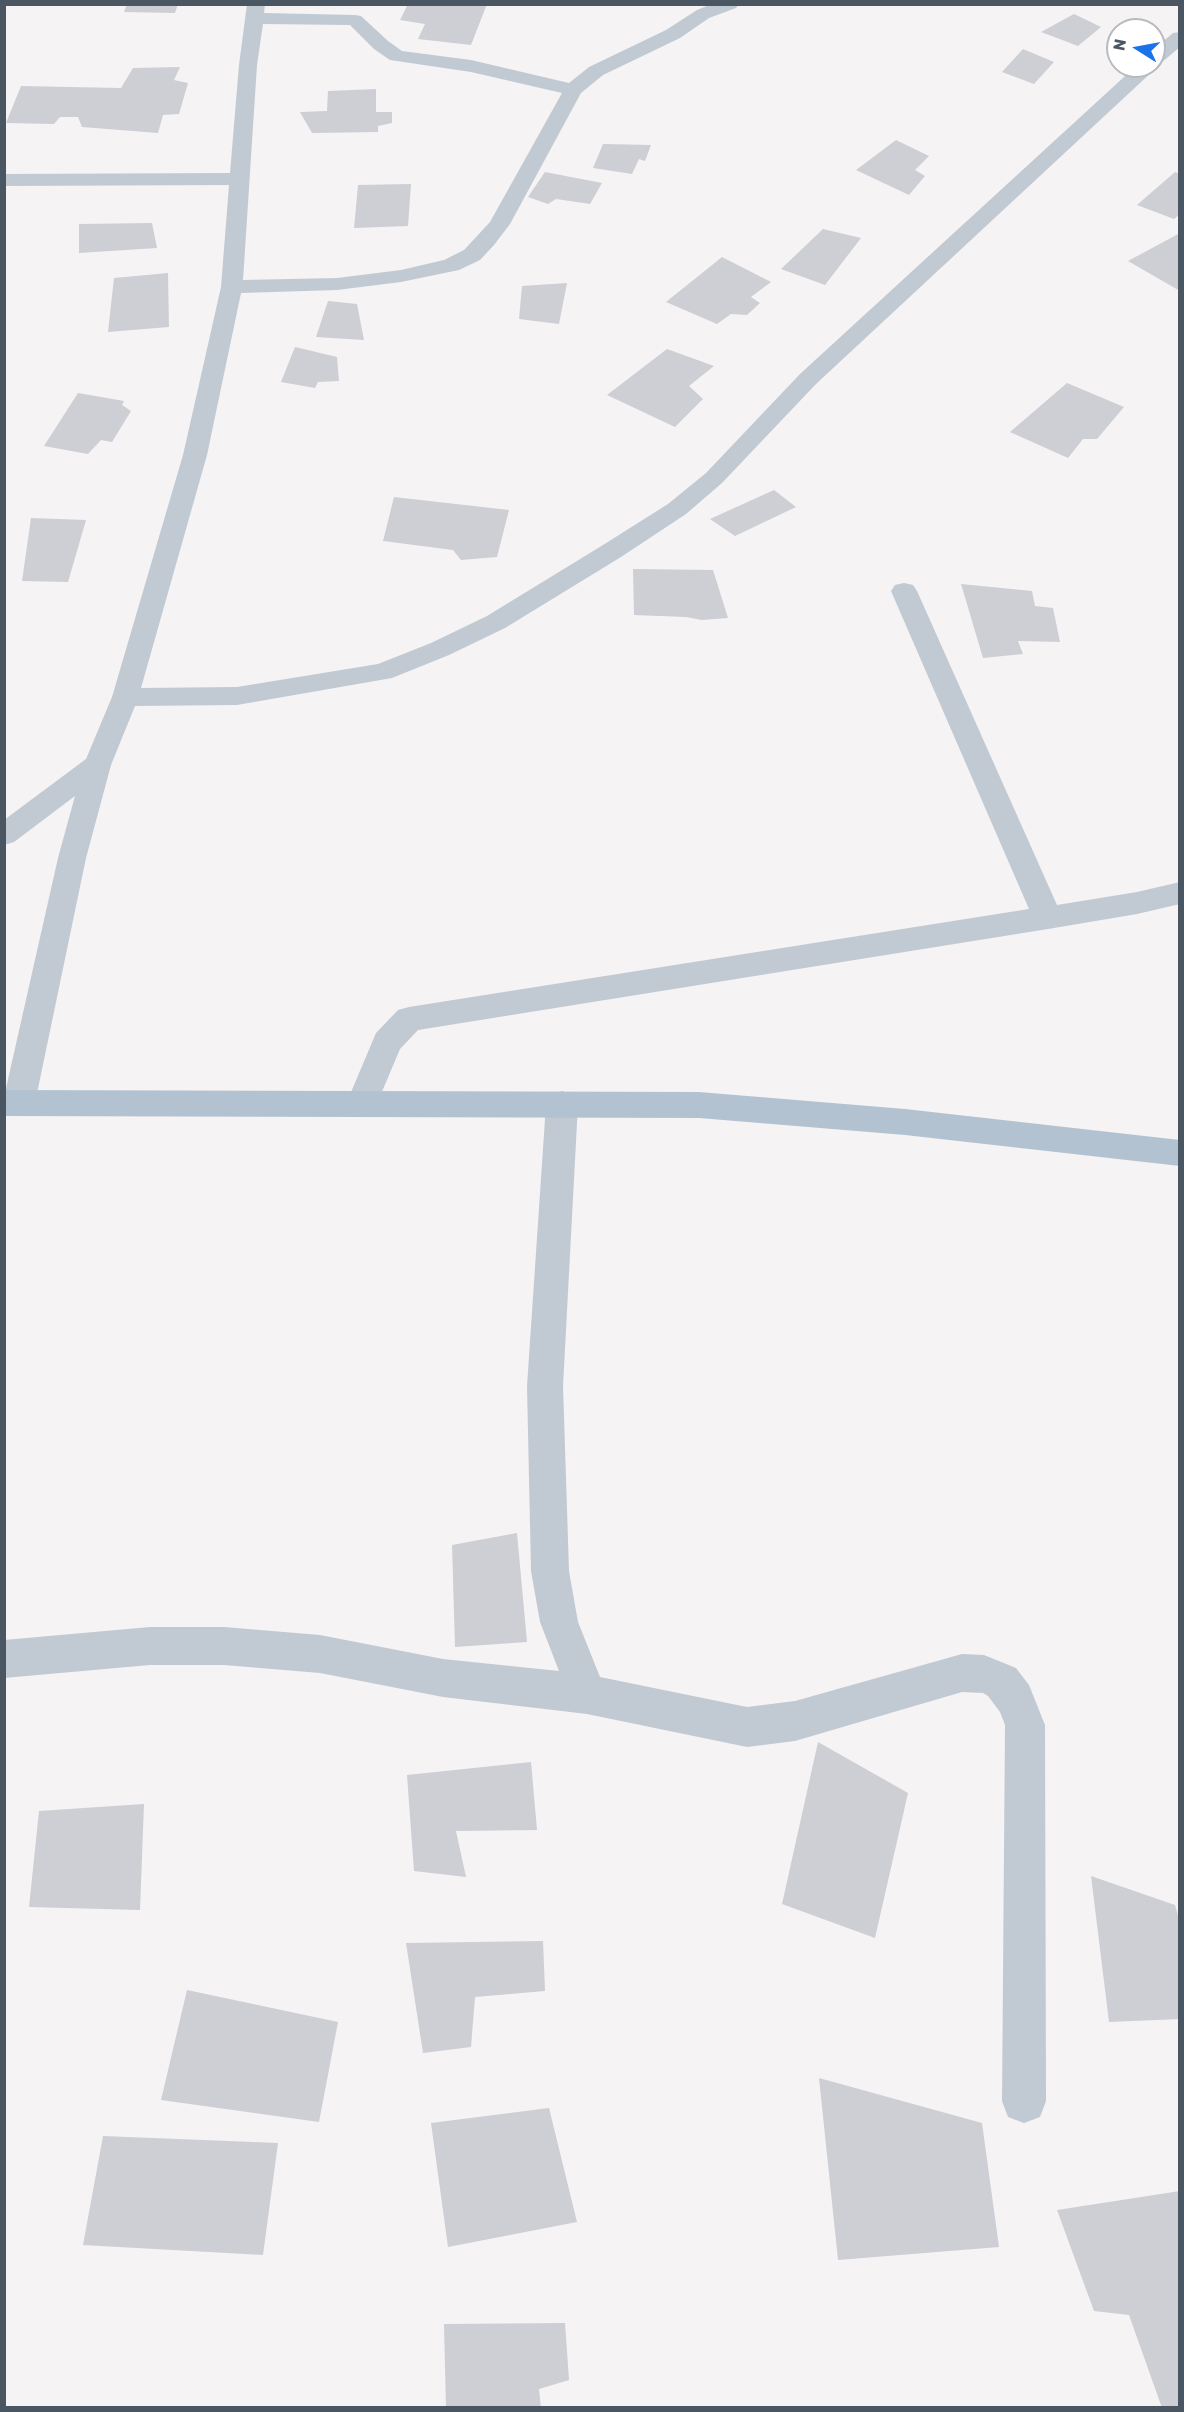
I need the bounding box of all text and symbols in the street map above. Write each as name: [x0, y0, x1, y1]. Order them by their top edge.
north arrow: [1106, 18, 1166, 78]
text: N: [1109, 37, 1130, 52]

